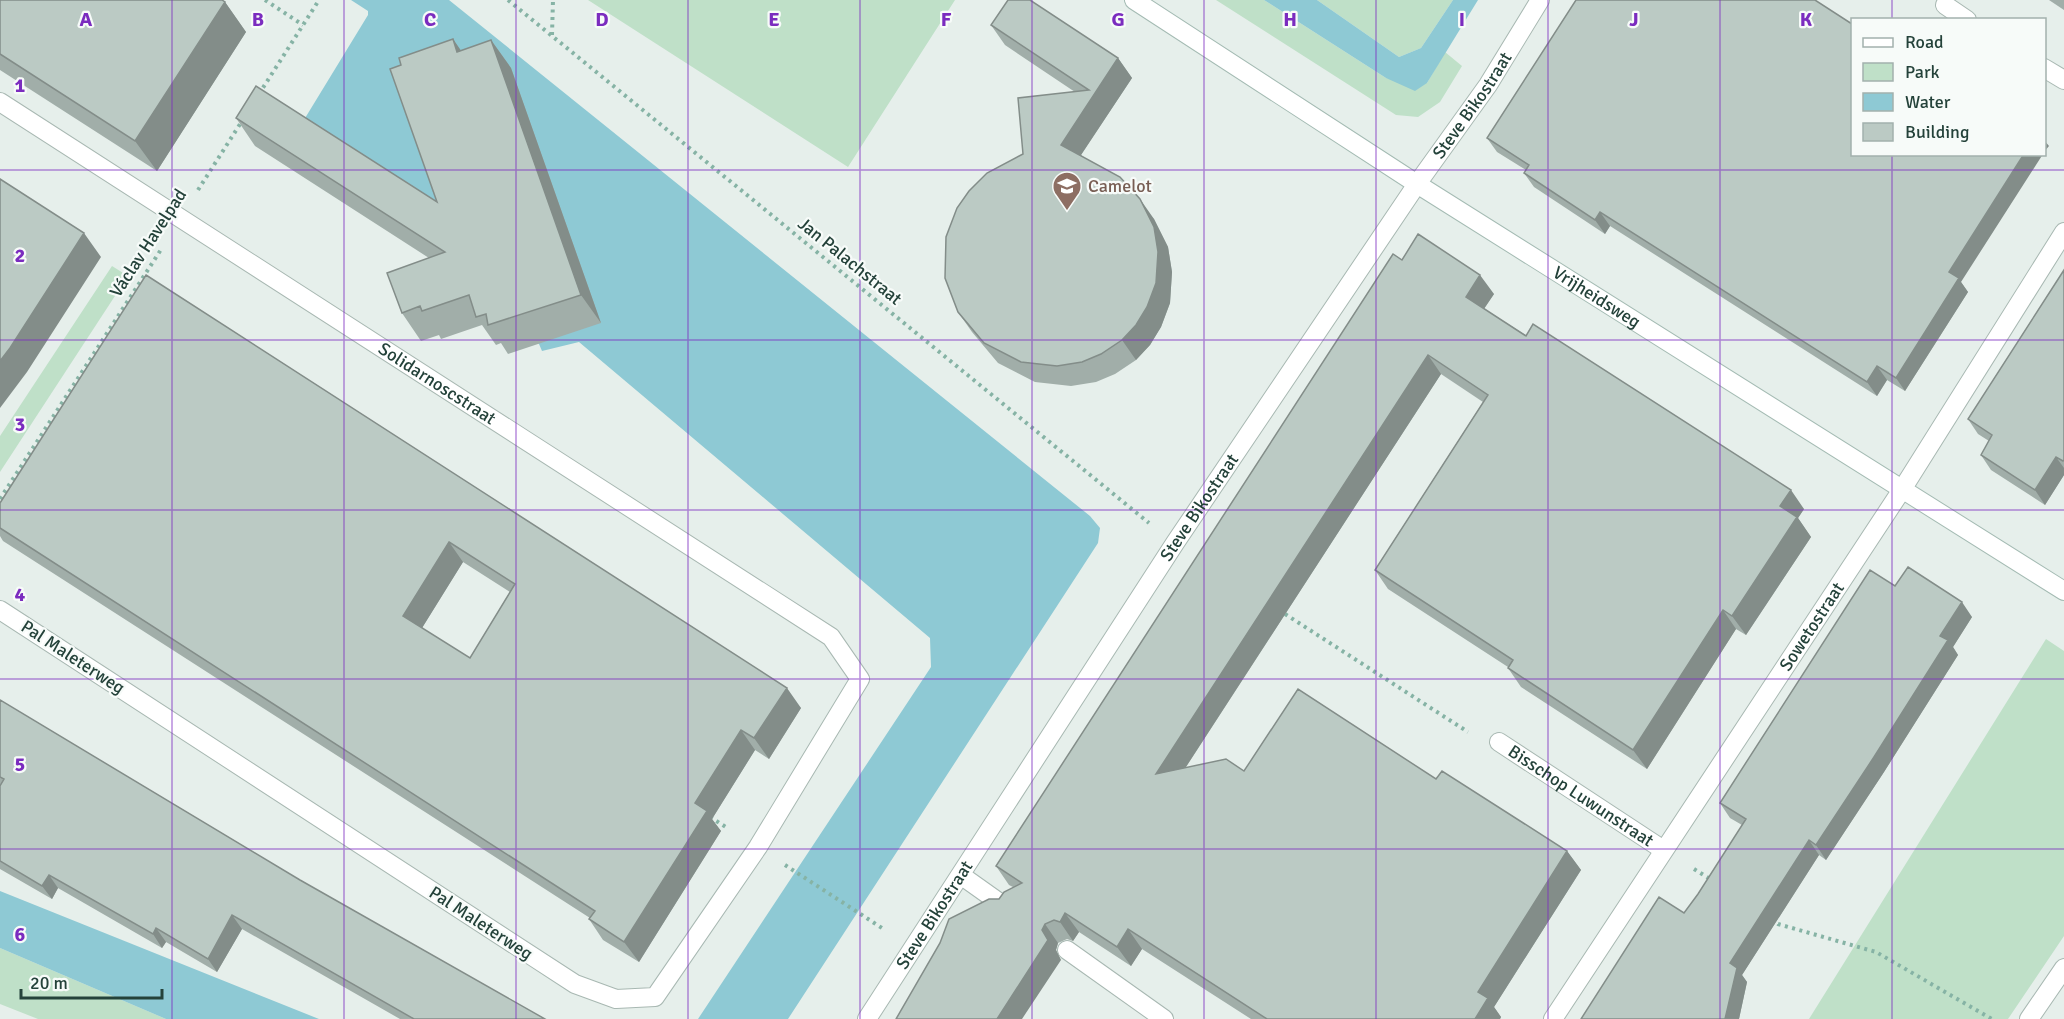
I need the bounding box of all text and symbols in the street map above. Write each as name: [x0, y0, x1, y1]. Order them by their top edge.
text: A: [80, 7, 93, 32]
text: B: [252, 7, 264, 32]
text: C: [424, 7, 436, 32]
text: D: [595, 7, 609, 32]
text: E: [768, 7, 780, 32]
text: F: [941, 7, 952, 32]
text: G: [1111, 7, 1125, 32]
text: H: [1283, 7, 1297, 32]
text: I: [1459, 7, 1465, 32]
text: J: [1629, 7, 1639, 32]
text: K: [1800, 7, 1813, 32]
legend: [1851, 18, 2046, 156]
text: Road: [1905, 31, 1944, 53]
street label: Steve Bikostraat: [1428, 48, 1517, 163]
text: Park: [1905, 61, 1940, 83]
text: 1: [15, 73, 26, 98]
text: Water: [1905, 91, 1951, 113]
text: Building: [1905, 121, 1969, 143]
school or university icon: Camelot: [1051, 170, 1083, 212]
place label: Camelot: [1088, 175, 1152, 197]
street label: Václav Havelpad: [105, 185, 191, 301]
street label: Jan Palachstraat: [794, 212, 906, 310]
text: 2: [15, 243, 25, 268]
street label: Vrijheidsweg: [1549, 261, 1645, 333]
street label: Solidarnoscstraat: [374, 338, 500, 429]
text: 3: [15, 412, 25, 437]
street label: Steve Bikostraat: [1155, 449, 1243, 565]
street label: Sowetostraat: [1775, 578, 1849, 675]
text: 4: [15, 582, 26, 607]
street label: Pal Maleterweg: [17, 615, 129, 699]
street label: Bisschop Luwunstraat: [1504, 740, 1658, 851]
text: 5: [15, 752, 25, 777]
street label: Steve Bikostraat: [891, 857, 978, 973]
street label: Pal Maleterweg: [425, 881, 537, 965]
text: 6: [15, 922, 26, 947]
scale bar: [21, 962, 162, 1000]
text: 20 m: [30, 972, 68, 994]

